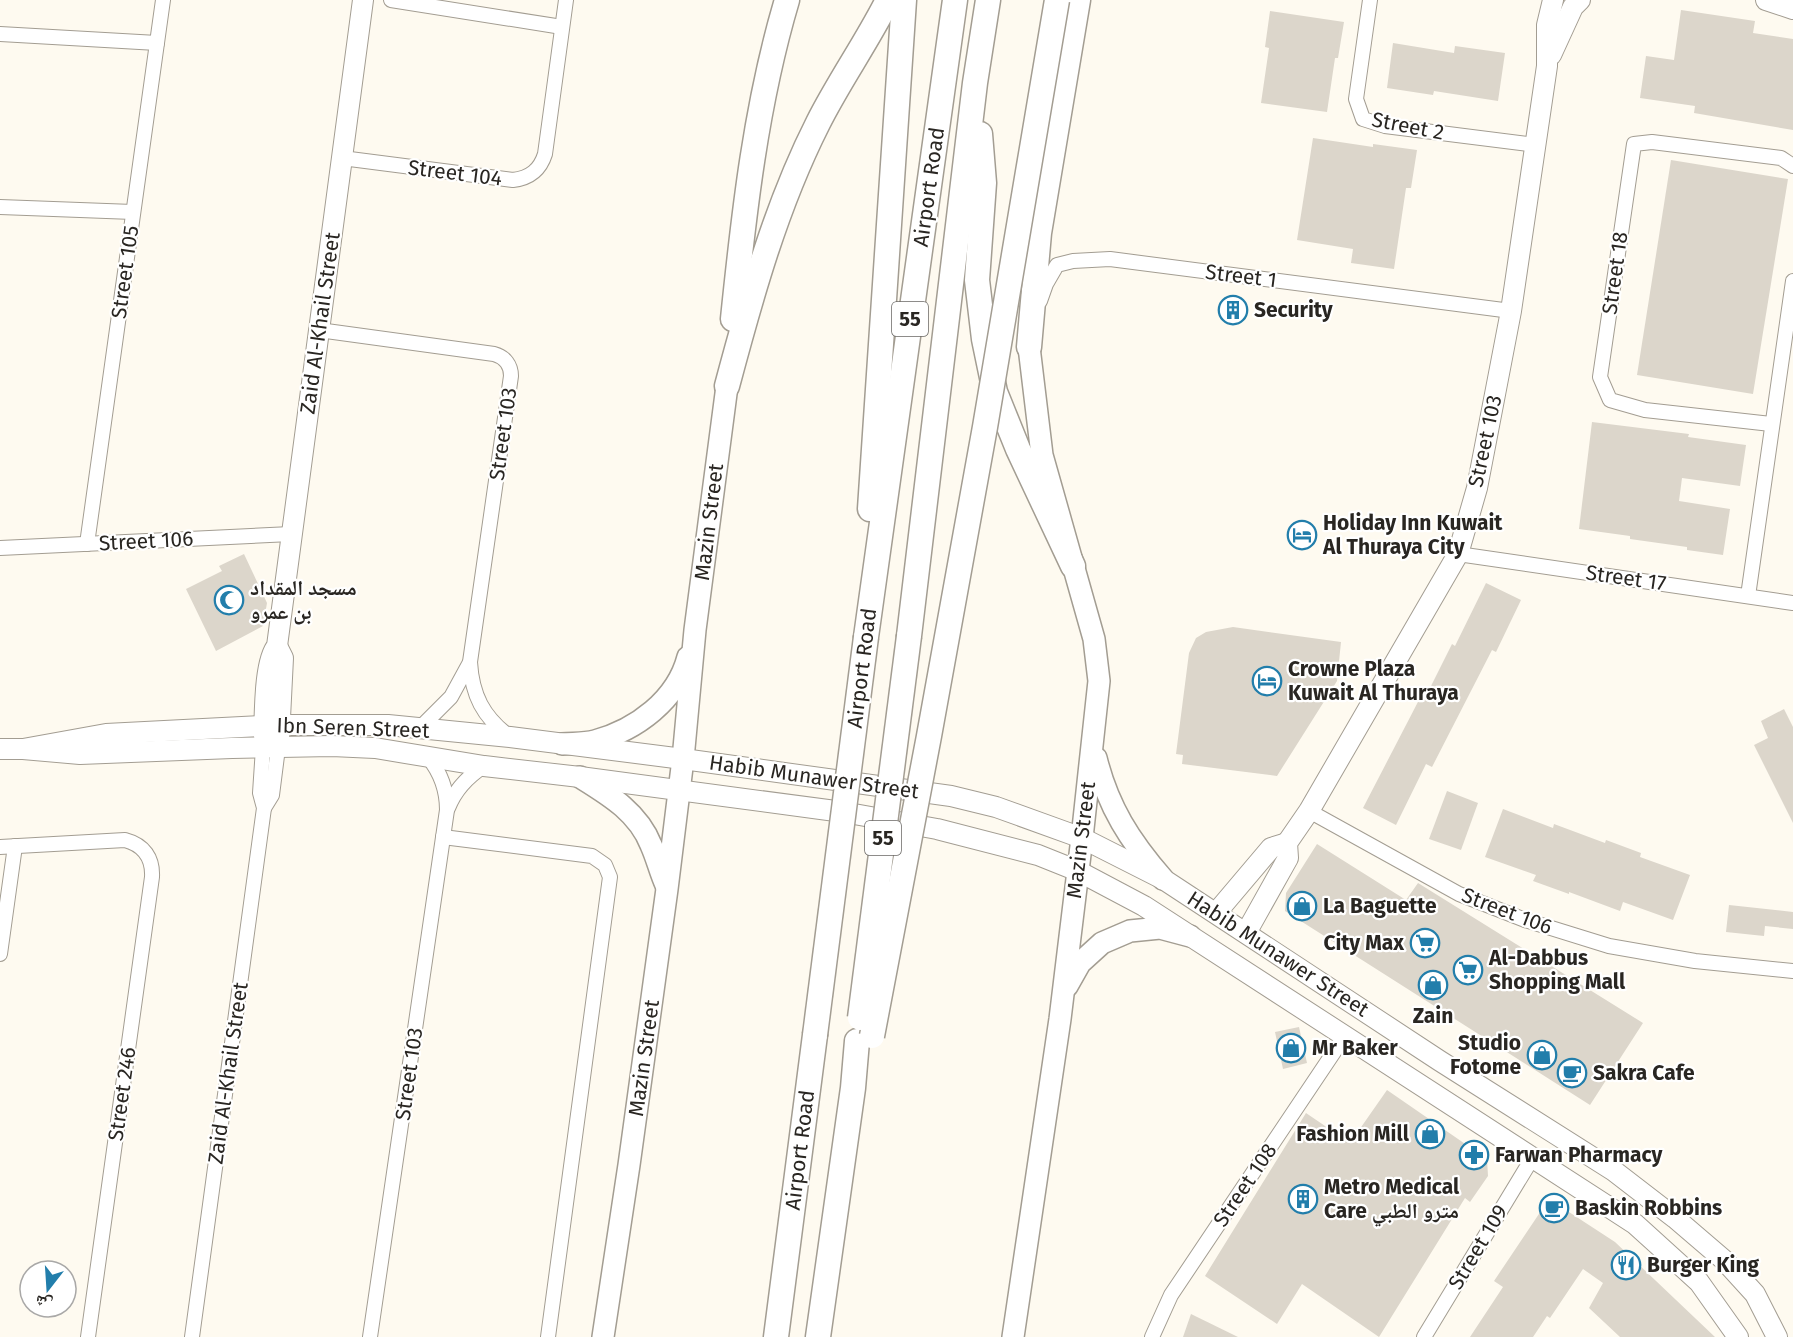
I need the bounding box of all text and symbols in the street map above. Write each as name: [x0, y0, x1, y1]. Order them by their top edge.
street label: Street 2: [1370, 106, 1446, 146]
street label: Airport Road: [908, 126, 950, 248]
street label: Street 104: [407, 154, 503, 192]
street label: Street 105: [106, 224, 144, 320]
street label: Zaid Al-Khail Street: [294, 230, 346, 416]
street label: Street 18: [1596, 230, 1634, 316]
street label: Street 1: [1204, 259, 1278, 293]
building icon: Security: [1217, 294, 1249, 326]
place label: Security: [1254, 297, 1333, 323]
road number: 55: [892, 302, 928, 336]
street label: Street 103: [484, 386, 522, 482]
street label: Street 103: [1463, 393, 1507, 489]
street label: Mazin Street: [689, 462, 729, 582]
place label: Holiday Inn Kuwait Al Thuraya City: [1322, 510, 1503, 560]
hotel icon: Holiday Inn Kuwait Al Thuraya City: [1286, 519, 1318, 551]
street label: Street 106: [98, 526, 194, 556]
street label: Street 17: [1584, 559, 1668, 597]
place label: مسجد المقداد بن عمرو: [250, 575, 357, 625]
mosque icon: مسجد المقداد بن عمرو: [213, 584, 245, 616]
street label: Airport Road: [842, 607, 882, 729]
place label: Crowne Plaza Kuwait Al Thuraya: [1288, 656, 1459, 706]
hotel icon: Crowne Plaza Kuwait Al Thuraya: [1251, 665, 1283, 697]
street label: Ibn Seren Street: [276, 712, 430, 744]
street label: Habib Munawer Street: [707, 749, 921, 805]
street label: Mazin Street: [1061, 780, 1101, 900]
road number: 55: [865, 821, 901, 855]
street label: Street 106: [1458, 882, 1556, 940]
street label: Habib Munawer Street: [1182, 886, 1374, 1023]
shop icon: La Baguette: [1286, 890, 1318, 922]
place label: La Baguette: [1323, 893, 1437, 919]
supermarket icon: City Max: [1409, 927, 1441, 959]
place label: City Max: [1323, 930, 1404, 956]
place label: Al-Dabbus Shopping Mall: [1488, 945, 1626, 995]
supermarket icon: Al-Dabbus Shopping Mall: [1452, 954, 1484, 986]
shop icon: Zain: [1417, 969, 1449, 1001]
street label: Zaid Al-Khail Street: [202, 980, 254, 1166]
street label: Mazin Street: [623, 998, 665, 1118]
place label: Zain: [1413, 1003, 1453, 1029]
street label: Street 103: [390, 1026, 428, 1122]
place label: Studio Fotome: [1450, 1030, 1521, 1080]
shop icon: Mr Baker: [1275, 1032, 1307, 1064]
place label: Mr Baker: [1312, 1035, 1398, 1061]
shop icon: Studio Fotome: [1526, 1039, 1558, 1071]
street label: Street 246: [103, 1045, 141, 1143]
cafe icon: Sakra Cafe: [1556, 1057, 1588, 1089]
place label: Sakra Cafe: [1593, 1060, 1695, 1086]
street label: Airport Road: [780, 1089, 820, 1211]
shop icon: Fashion Mill: [1414, 1118, 1446, 1150]
place label: Fashion Mill: [1296, 1121, 1410, 1147]
street label: Street 108: [1208, 1138, 1282, 1232]
pharmacy icon: Farwan Pharmacy: [1458, 1139, 1490, 1171]
place label: Farwan Pharmacy: [1495, 1142, 1662, 1168]
place label: Metro Medical Care مترو الطبي: [1324, 1174, 1460, 1227]
building icon: Metro Medical Care مترو الطبي: [1287, 1183, 1319, 1215]
cafe icon: Baskin Robbins: [1538, 1192, 1570, 1224]
place label: Baskin Robbins: [1575, 1195, 1722, 1221]
street label: Street 109: [1443, 1200, 1513, 1294]
restaurant icon: Burger King: [1610, 1249, 1642, 1281]
place label: Burger King: [1647, 1252, 1760, 1278]
north arrow: [18, 1259, 78, 1319]
text: ش: [33, 1291, 55, 1314]

